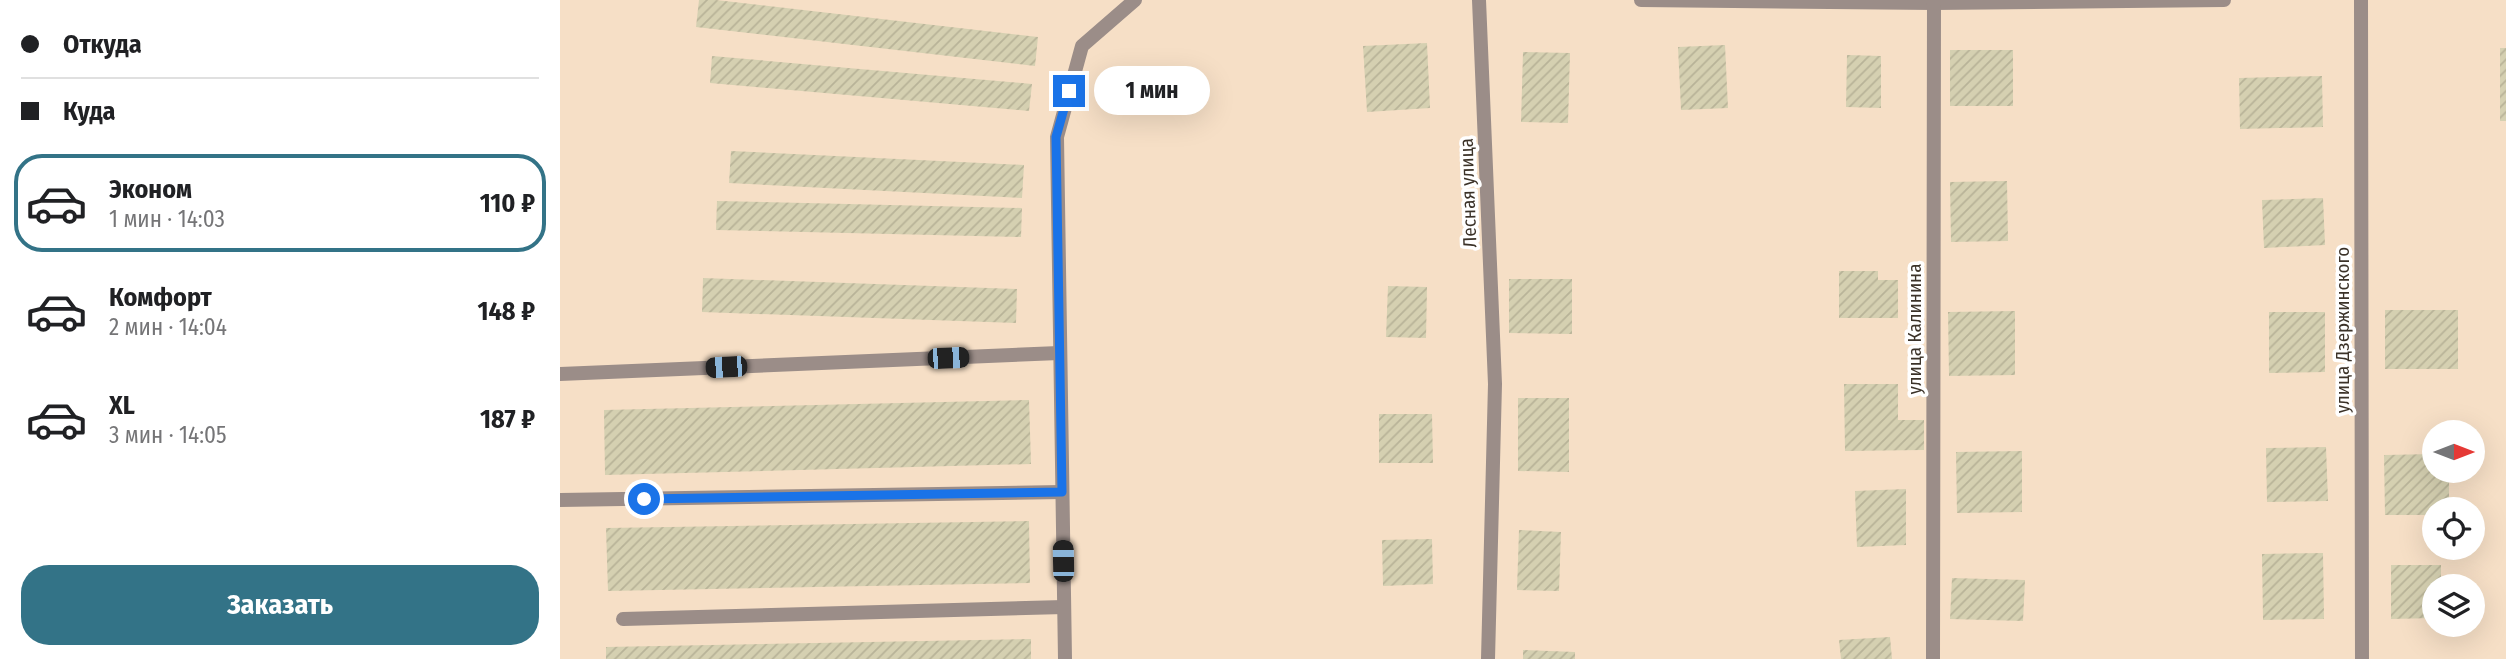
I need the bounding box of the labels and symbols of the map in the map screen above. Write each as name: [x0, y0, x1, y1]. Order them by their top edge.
callout: 1 мин: [1094, 66, 1209, 116]
route end: [1053, 75, 1085, 107]
street label: Лесная улица: [1455, 138, 1481, 248]
street label: улица Дзержинского: [2331, 247, 2354, 413]
street label: улица Калинина: [1903, 263, 1926, 395]
car: [927, 347, 970, 369]
car: [705, 355, 748, 379]
north arrow: [2422, 420, 2485, 483]
route start: [628, 483, 660, 515]
car: [1053, 540, 1074, 582]

